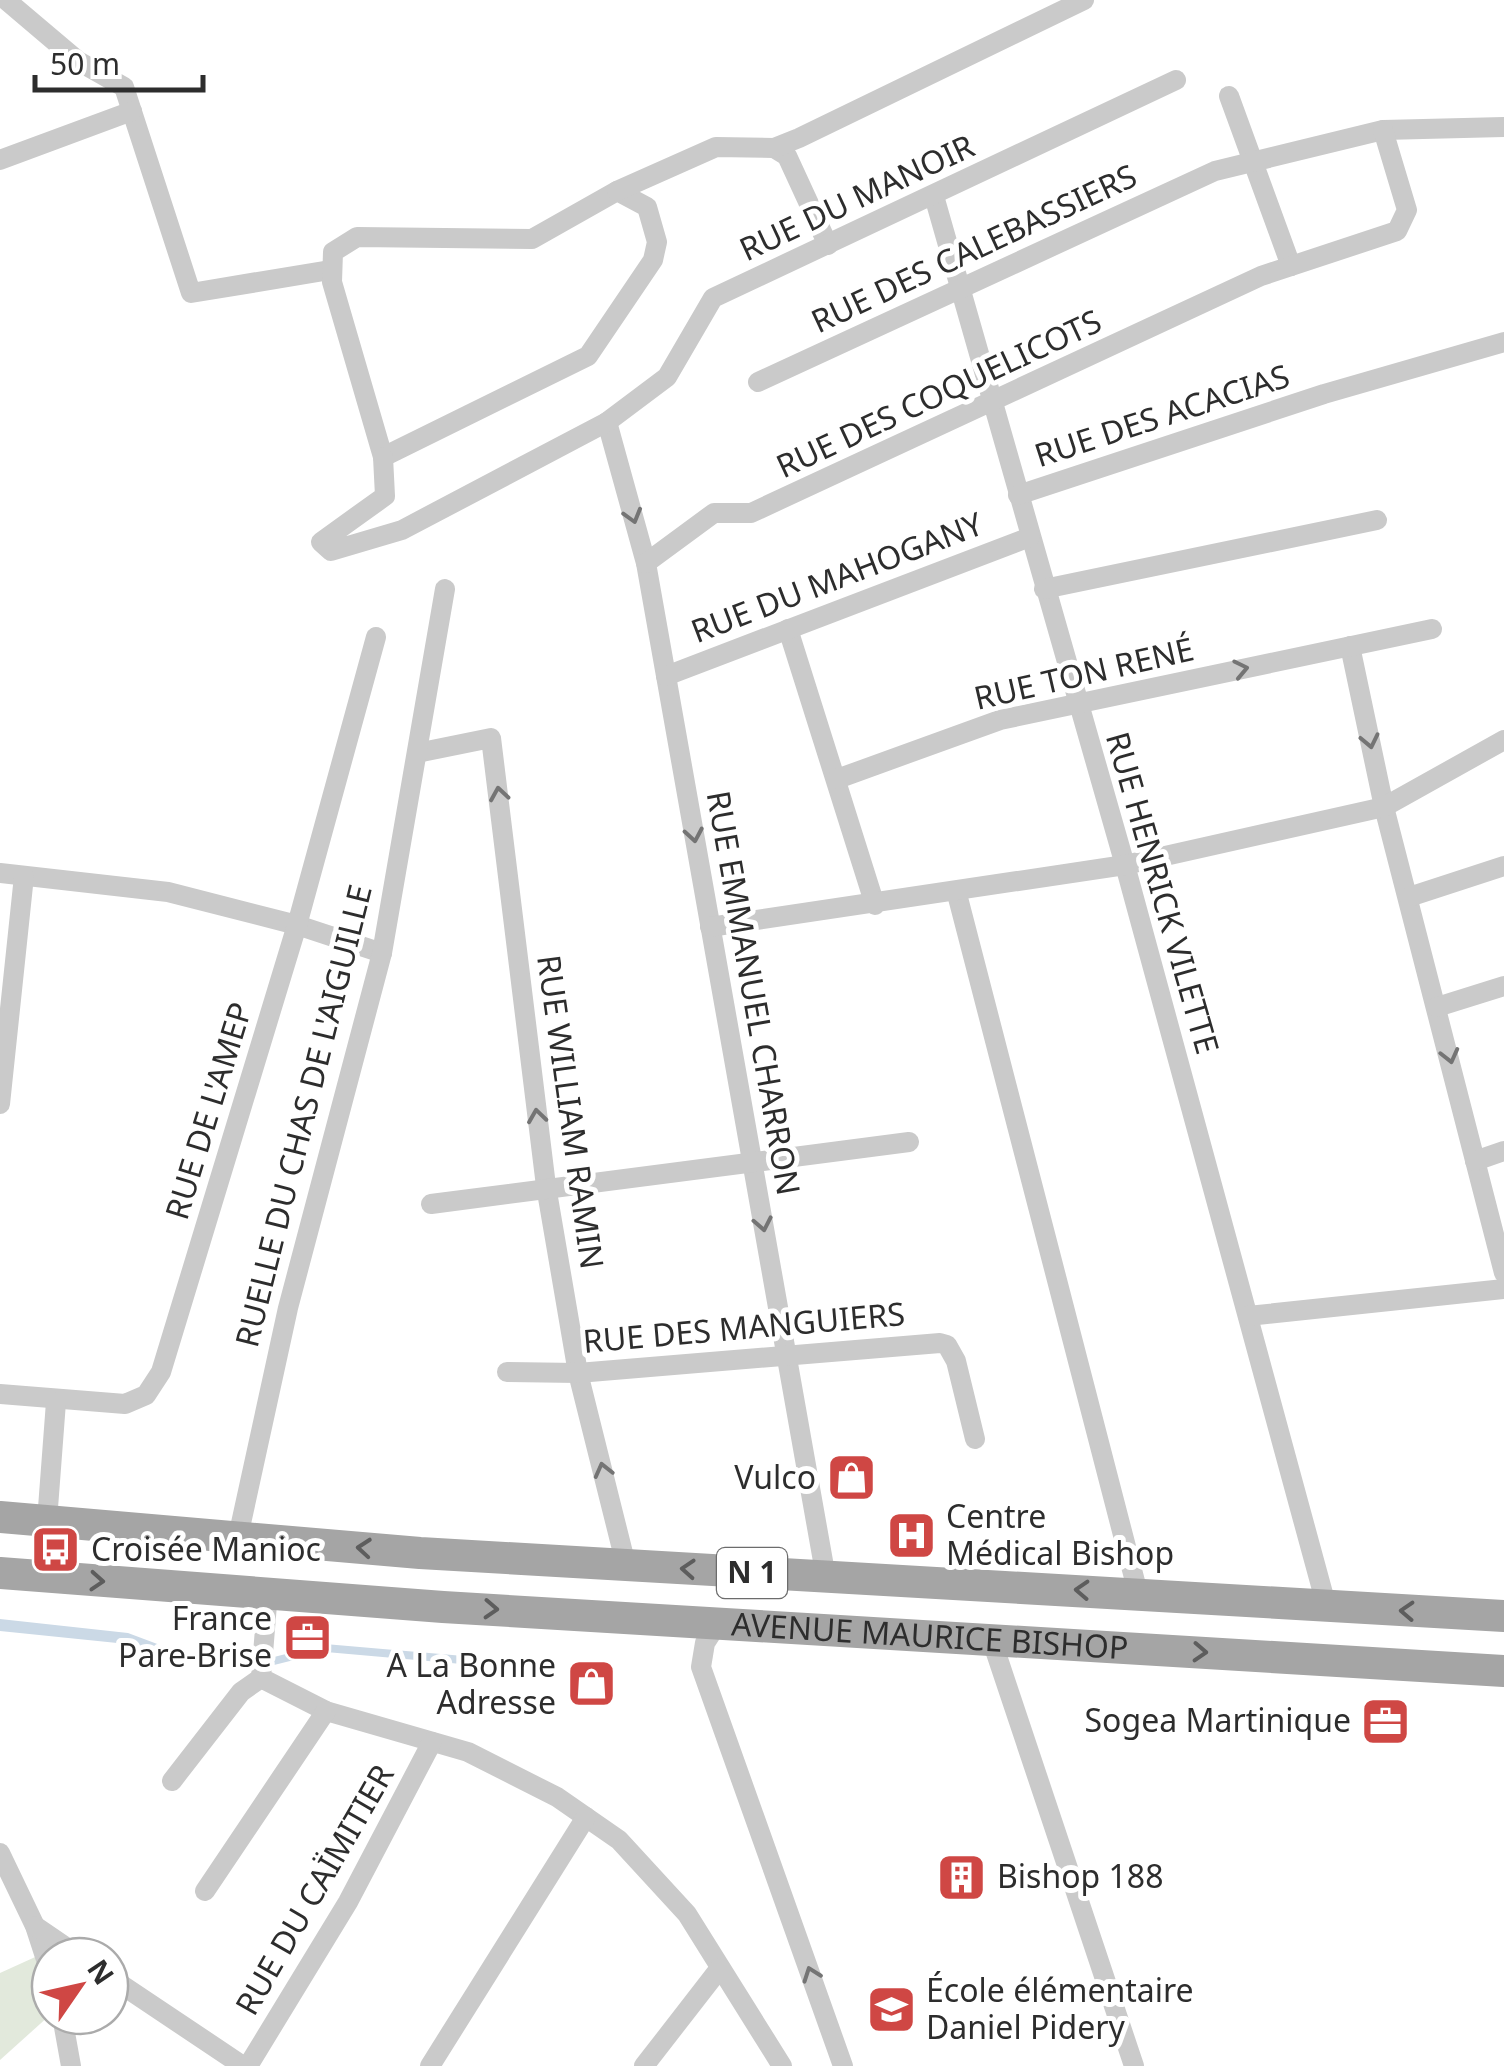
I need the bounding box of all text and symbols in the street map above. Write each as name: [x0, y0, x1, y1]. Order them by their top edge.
scale bar: [35, 30, 202, 92]
text: 50 m: [50, 43, 120, 84]
street label: RUE DU MANOIR: [732, 123, 981, 270]
street label: RUE DES CALEBASSIERS: [804, 153, 1143, 342]
street label: RUE DES COQUELICOTS: [769, 298, 1108, 487]
street label: RUE DES ACACIAS: [1029, 353, 1294, 476]
street label: RUE DU MAHOGANY: [685, 501, 989, 652]
one-way arrow: [621, 507, 642, 524]
street label: RUE TON RENÉ: [970, 626, 1198, 719]
one-way arrow: [1232, 660, 1249, 681]
street label: RUE HENRICK VILETTE: [1097, 727, 1230, 1059]
one-way arrow: [1359, 732, 1380, 749]
one-way arrow: [489, 785, 510, 802]
street label: RUE EMMANUEL CHARRON: [698, 787, 811, 1198]
one-way arrow: [683, 826, 704, 843]
street label: RUELLE DU CHAS DE L'AIGUILLE: [224, 880, 381, 1351]
street label: RUE WILLIAM RAMIN: [528, 952, 615, 1272]
street label: RUE DE L'AMEP: [154, 997, 261, 1224]
one-way arrow: [1438, 1047, 1459, 1064]
one-way arrow: [527, 1108, 548, 1125]
one-way arrow: [752, 1215, 773, 1232]
street label: RUE DES MANGUIERS: [581, 1291, 907, 1362]
shop icon: Vulco: [825, 1452, 877, 1504]
place label: Vulco: [734, 1455, 816, 1498]
one-way arrow: [593, 1462, 614, 1479]
place label: Centre Médical Bishop: [946, 1494, 1174, 1574]
hospital icon: Centre Médical Bishop: [885, 1509, 937, 1561]
bus stop icon: Croisée Manioc: [30, 1524, 82, 1576]
place label: Croisée Manioc: [91, 1527, 321, 1570]
one-way arrow: [355, 1538, 371, 1560]
road number: N 1: [717, 1548, 787, 1598]
one-way arrow: [679, 1558, 695, 1580]
one-way arrow: [90, 1570, 106, 1591]
one-way arrow: [1074, 1580, 1090, 1601]
place label: France Pare-Brise: [118, 1596, 272, 1676]
one-way arrow: [484, 1598, 500, 1619]
street label: AVENUE MAURICE BISHOP: [730, 1601, 1130, 1668]
one-way arrow: [1398, 1601, 1414, 1622]
office icon: France Pare-Brise: [281, 1611, 333, 1663]
one-way arrow: [1192, 1641, 1208, 1662]
place label: A La Bonne Adresse: [386, 1643, 556, 1723]
shop icon: A La Bonne Adresse: [565, 1658, 617, 1710]
office icon: Sogea Martinique: [1360, 1695, 1412, 1747]
place label: Sogea Martinique: [1085, 1698, 1351, 1741]
street label: RUE DU CAÏMITIER: [225, 1756, 403, 2022]
building icon: Bishop 188: [936, 1851, 988, 1903]
place label: Bishop 188: [997, 1854, 1163, 1897]
north arrow: [30, 1936, 130, 2036]
text: N: [79, 1951, 124, 1992]
one-way arrow: [802, 1967, 823, 1984]
place label: École élémentaire Daniel Pidery: [926, 1968, 1194, 2048]
school or university icon: École élémentaire Daniel Pidery: [865, 1983, 917, 2035]

